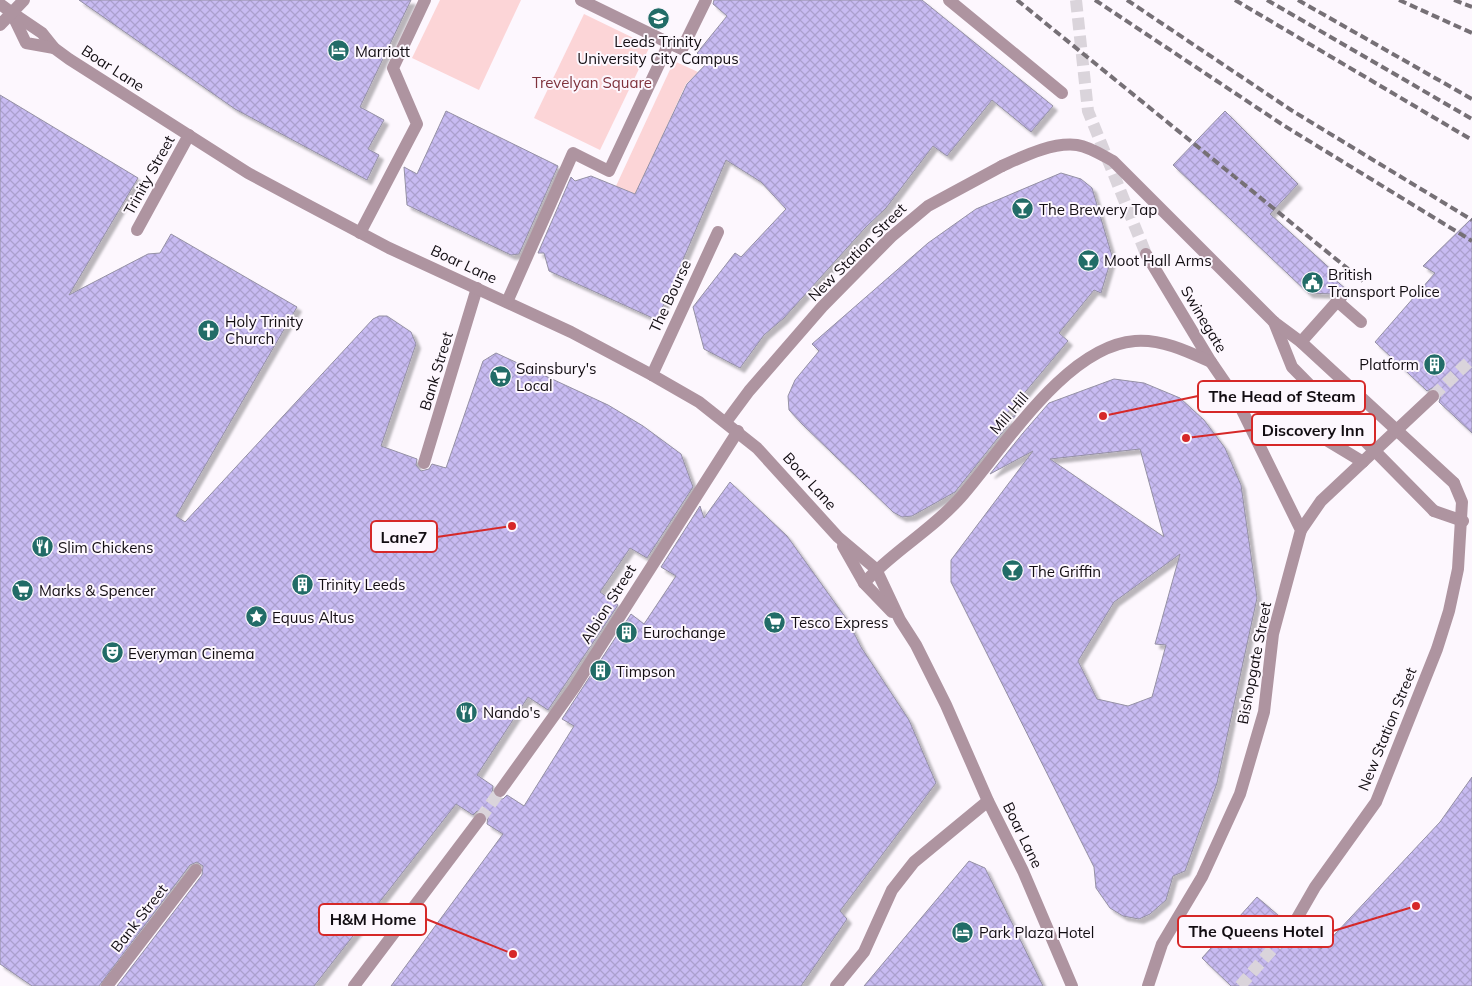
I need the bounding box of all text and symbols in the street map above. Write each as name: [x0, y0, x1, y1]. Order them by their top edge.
school or university icon: Leeds Trinity University City Campus: [646, 6, 670, 30]
place label: Leeds Trinity University City Campus: [577, 32, 739, 68]
hotel icon: Marriott: [327, 39, 351, 63]
street label: Boar Lane: [78, 41, 148, 95]
place label: Marriott: [355, 42, 410, 61]
park label: Trevelyan Square: [532, 73, 652, 92]
street label: Trinity Street: [119, 132, 179, 218]
bar icon: The Brewery Tap: [1011, 197, 1035, 221]
street label: New Station Street: [804, 199, 910, 305]
place label: The Brewery Tap: [1039, 200, 1157, 219]
street label: Boar Lane: [428, 240, 500, 288]
bar icon: Moot Hall Arms: [1076, 248, 1100, 272]
place label: Moot Hall Arms: [1104, 251, 1212, 270]
street label: The Bourse: [645, 256, 695, 336]
place label: British Transport Police: [1328, 265, 1440, 301]
public building icon: British Transport Police: [1300, 271, 1324, 295]
street label: Swinegate: [1177, 282, 1231, 356]
place label: Holy Trinity Church: [225, 312, 303, 348]
church icon: Holy Trinity Church: [197, 318, 221, 342]
street label: Bank Street: [415, 329, 457, 413]
building icon: Platform: [1423, 352, 1447, 376]
place label: Platform: [1359, 355, 1419, 374]
place label: Sainsbury's Local: [516, 359, 596, 395]
supermarket icon: Sainsbury's Local: [488, 365, 512, 389]
callout: The Head of Steam: [1198, 381, 1365, 412]
text: The Head of Steam: [1208, 386, 1356, 406]
street label: Mill Hill: [986, 388, 1032, 438]
callout: Discovery Inn: [1252, 414, 1375, 445]
text: Discovery Inn: [1262, 420, 1364, 440]
street label: Boar Lane: [779, 448, 841, 514]
callout: Lane7: [371, 521, 437, 552]
text: Lane7: [381, 527, 427, 547]
restaurant icon: Slim Chickens: [30, 535, 54, 559]
place label: Slim Chickens: [58, 538, 154, 557]
bar icon: The Griffin: [1001, 559, 1025, 583]
street label: Albion Street: [576, 561, 640, 647]
place label: The Griffin: [1029, 562, 1101, 581]
building icon: Trinity Leeds: [290, 572, 314, 596]
place label: Trinity Leeds: [318, 575, 405, 594]
supermarket icon: Marks & Spencer: [11, 578, 35, 602]
place label: Marks & Spencer: [39, 581, 156, 600]
street label: Bishopgate Street: [1233, 600, 1275, 726]
place icon: Equus Altus: [244, 605, 268, 629]
place label: Equus Altus: [272, 608, 354, 627]
supermarket icon: Tesco Express: [763, 610, 787, 634]
place label: Tesco Express: [791, 613, 889, 632]
building icon: Eurochange: [615, 620, 639, 644]
place label: Eurochange: [643, 623, 726, 642]
theatre icon: Everyman Cinema: [100, 641, 124, 665]
place label: Everyman Cinema: [128, 644, 254, 663]
building icon: Timpson: [588, 659, 612, 683]
place label: Timpson: [616, 662, 676, 681]
street label: New Station Street: [1354, 665, 1420, 793]
restaurant icon: Nando's: [455, 700, 479, 724]
place label: Nando's: [483, 703, 540, 722]
street label: Boar Lane: [999, 799, 1047, 871]
street label: Bank Street: [107, 880, 171, 956]
callout: H&M Home: [319, 904, 426, 935]
text: H&M Home: [330, 909, 417, 929]
callout: The Queens Hotel: [1178, 916, 1333, 947]
hotel icon: Park Plaza Hotel: [951, 920, 975, 944]
text: The Queens Hotel: [1188, 921, 1324, 941]
place label: Park Plaza Hotel: [979, 923, 1094, 942]

